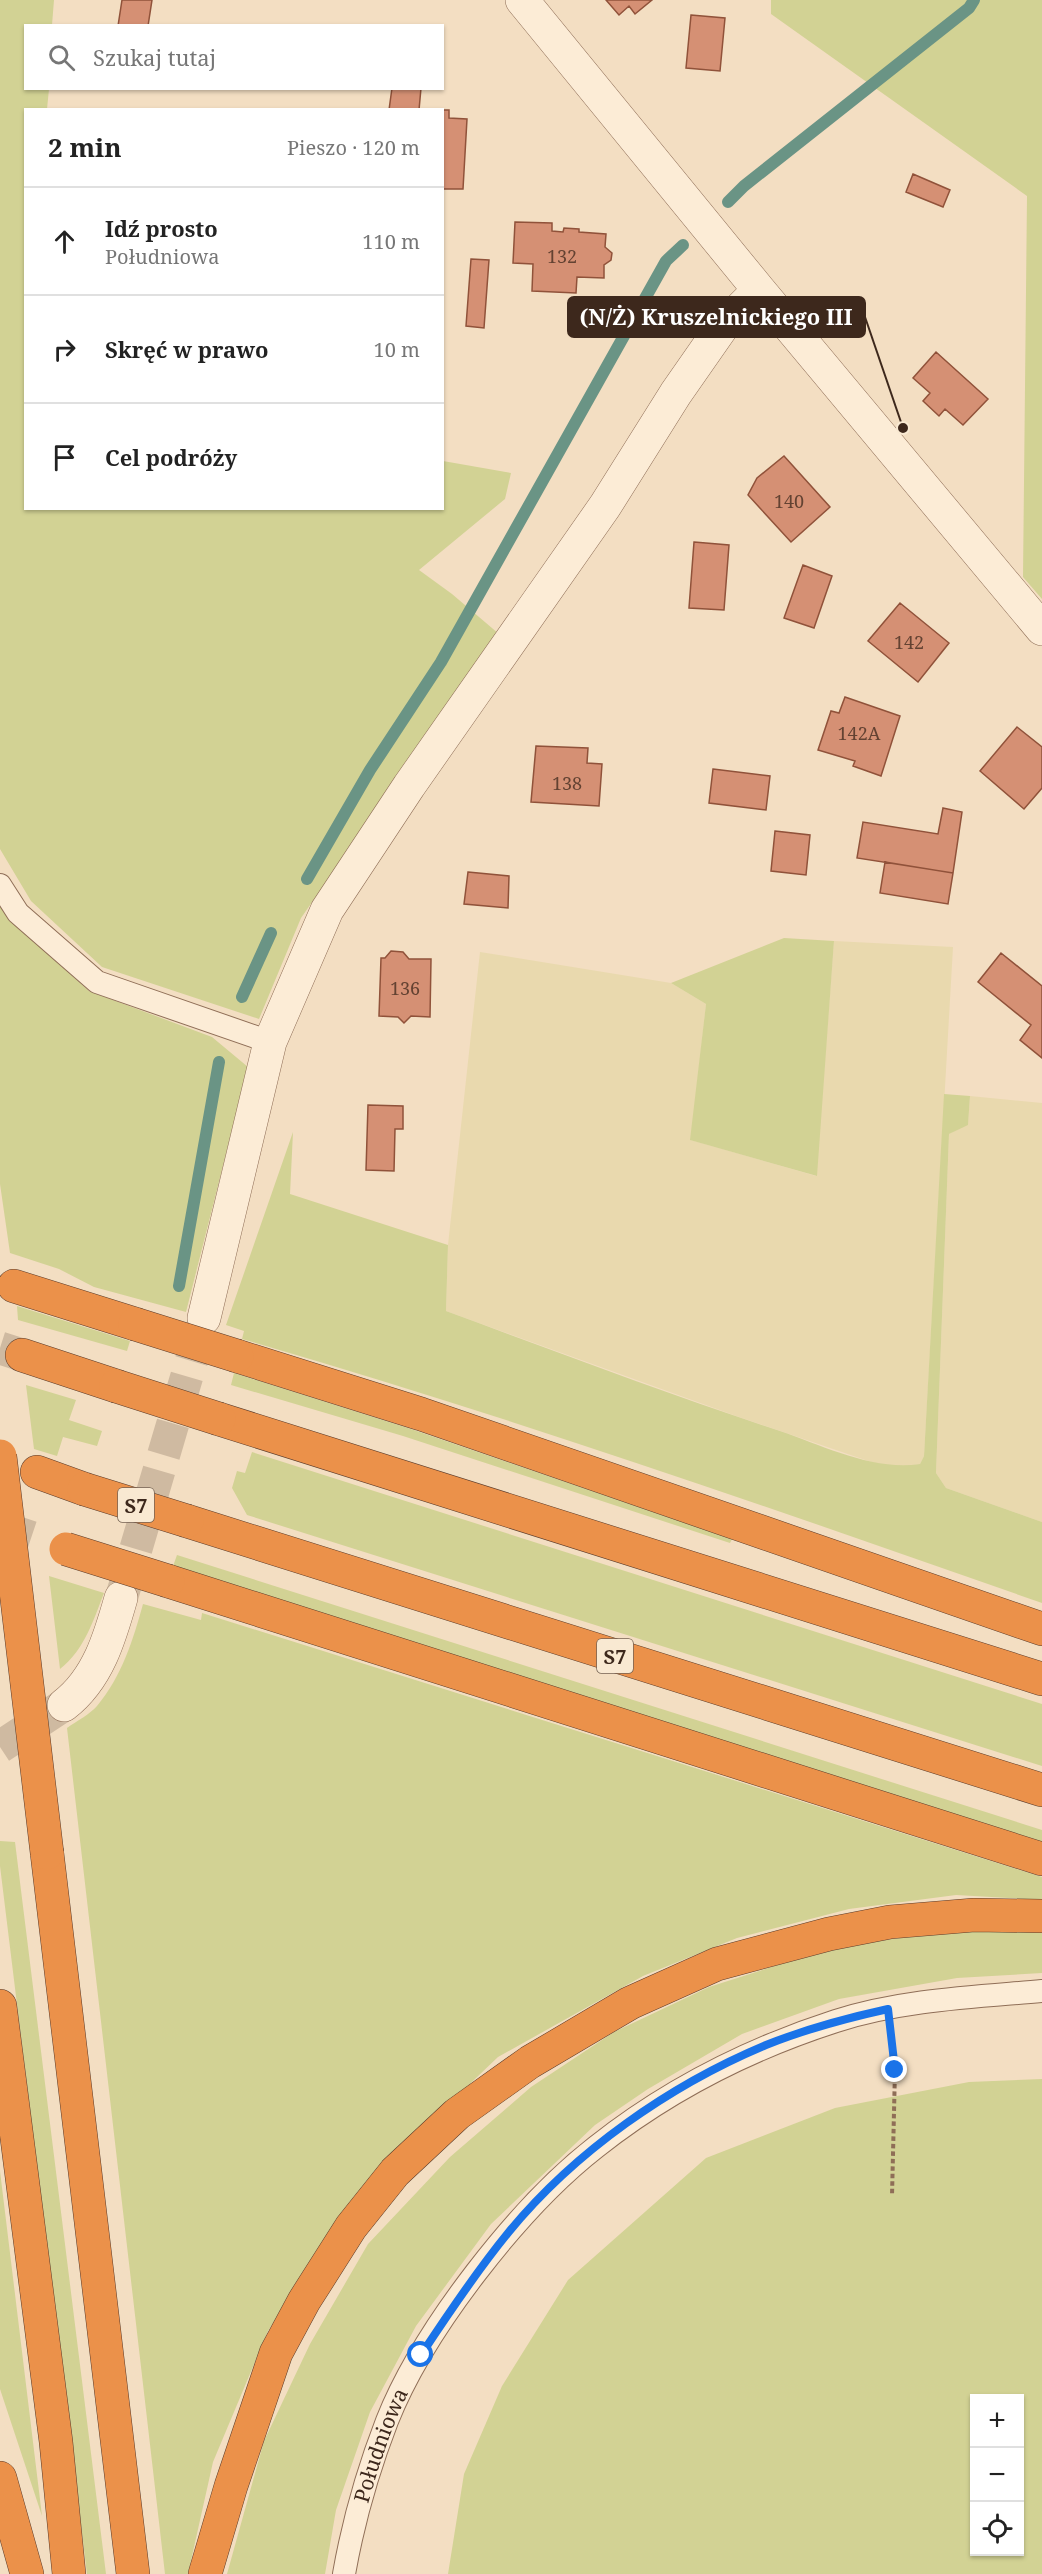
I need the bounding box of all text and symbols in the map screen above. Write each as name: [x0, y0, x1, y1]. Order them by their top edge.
search box: [24, 24, 444, 90]
icon: search: [45, 41, 78, 74]
text: Szukaj tutaj: [93, 42, 216, 72]
text: 2 min: [48, 129, 122, 165]
text: Pieszo · 120 m: [287, 134, 420, 161]
text: Idź prosto: [105, 213, 218, 243]
icon: ahead: [48, 225, 81, 258]
text: 110 m: [362, 228, 420, 255]
text: Południowa: [105, 243, 219, 270]
house number: 132: [547, 244, 577, 268]
callout: (N/Ż) Kruszelnickiego III: [568, 297, 865, 337]
text: (N/Ż) Kruszelnickiego III: [580, 301, 853, 331]
icon: right: [48, 333, 81, 366]
text: Skręć w prawo: [105, 334, 268, 364]
text: 10 m: [374, 336, 420, 363]
icon: arrive: [48, 441, 81, 474]
text: Cel podróży: [105, 442, 237, 472]
house number: 140: [774, 489, 804, 513]
house number: 142: [894, 630, 924, 654]
house number: 142A: [838, 721, 881, 745]
house number: 138: [552, 771, 582, 795]
house number: 136: [390, 976, 420, 1000]
road number: S7: [118, 1488, 154, 1522]
road number: S7: [597, 1639, 633, 1673]
route end: [881, 2056, 907, 2082]
route start: [407, 2341, 433, 2367]
street label: Południowa: [347, 2383, 414, 2506]
map controls: [970, 2394, 1024, 2556]
button: +: [970, 2394, 1024, 2448]
button: −: [970, 2448, 1024, 2502]
button: locate: [970, 2502, 1024, 2556]

